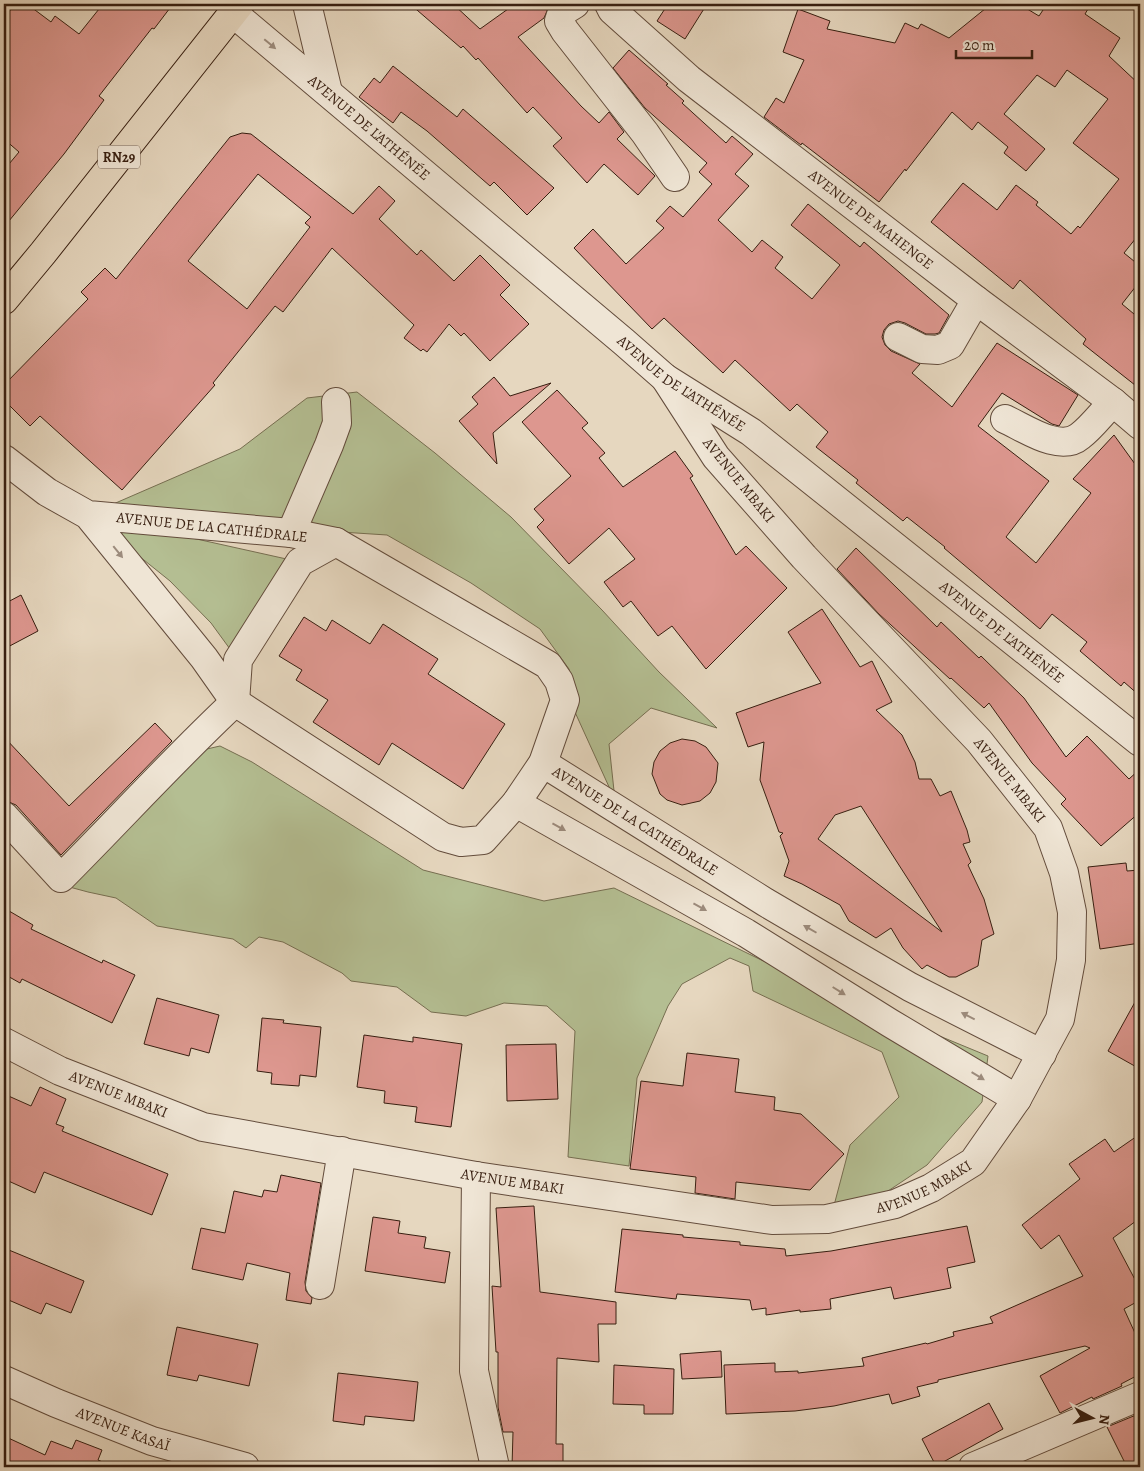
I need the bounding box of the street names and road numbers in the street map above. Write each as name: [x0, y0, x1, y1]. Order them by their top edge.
street label: AVENUE DE L'ATHÉNÉE: [303, 70, 435, 185]
road number: RN29: [98, 146, 140, 168]
street label: AVENUE DE MAHENGE: [804, 164, 938, 274]
street label: AVENUE DE L'ATHÉNÉE: [612, 330, 749, 436]
street label: AVENUE MBAKI: [698, 432, 780, 527]
street label: AVENUE DE LA CATHÉDRALE: [115, 507, 308, 547]
street label: AVENUE DE L'ATHÉNÉE: [935, 576, 1068, 688]
street label: AVENUE MBAKI: [969, 732, 1051, 827]
street label: AVENUE DE LA CATHÉDRALE: [548, 761, 722, 880]
street label: AVENUE MBAKI: [65, 1065, 171, 1122]
street label: AVENUE MBAKI: [873, 1155, 975, 1218]
street label: AVENUE MBAKI: [458, 1163, 566, 1199]
street label: AVENUE KASAÏ: [72, 1402, 172, 1456]

